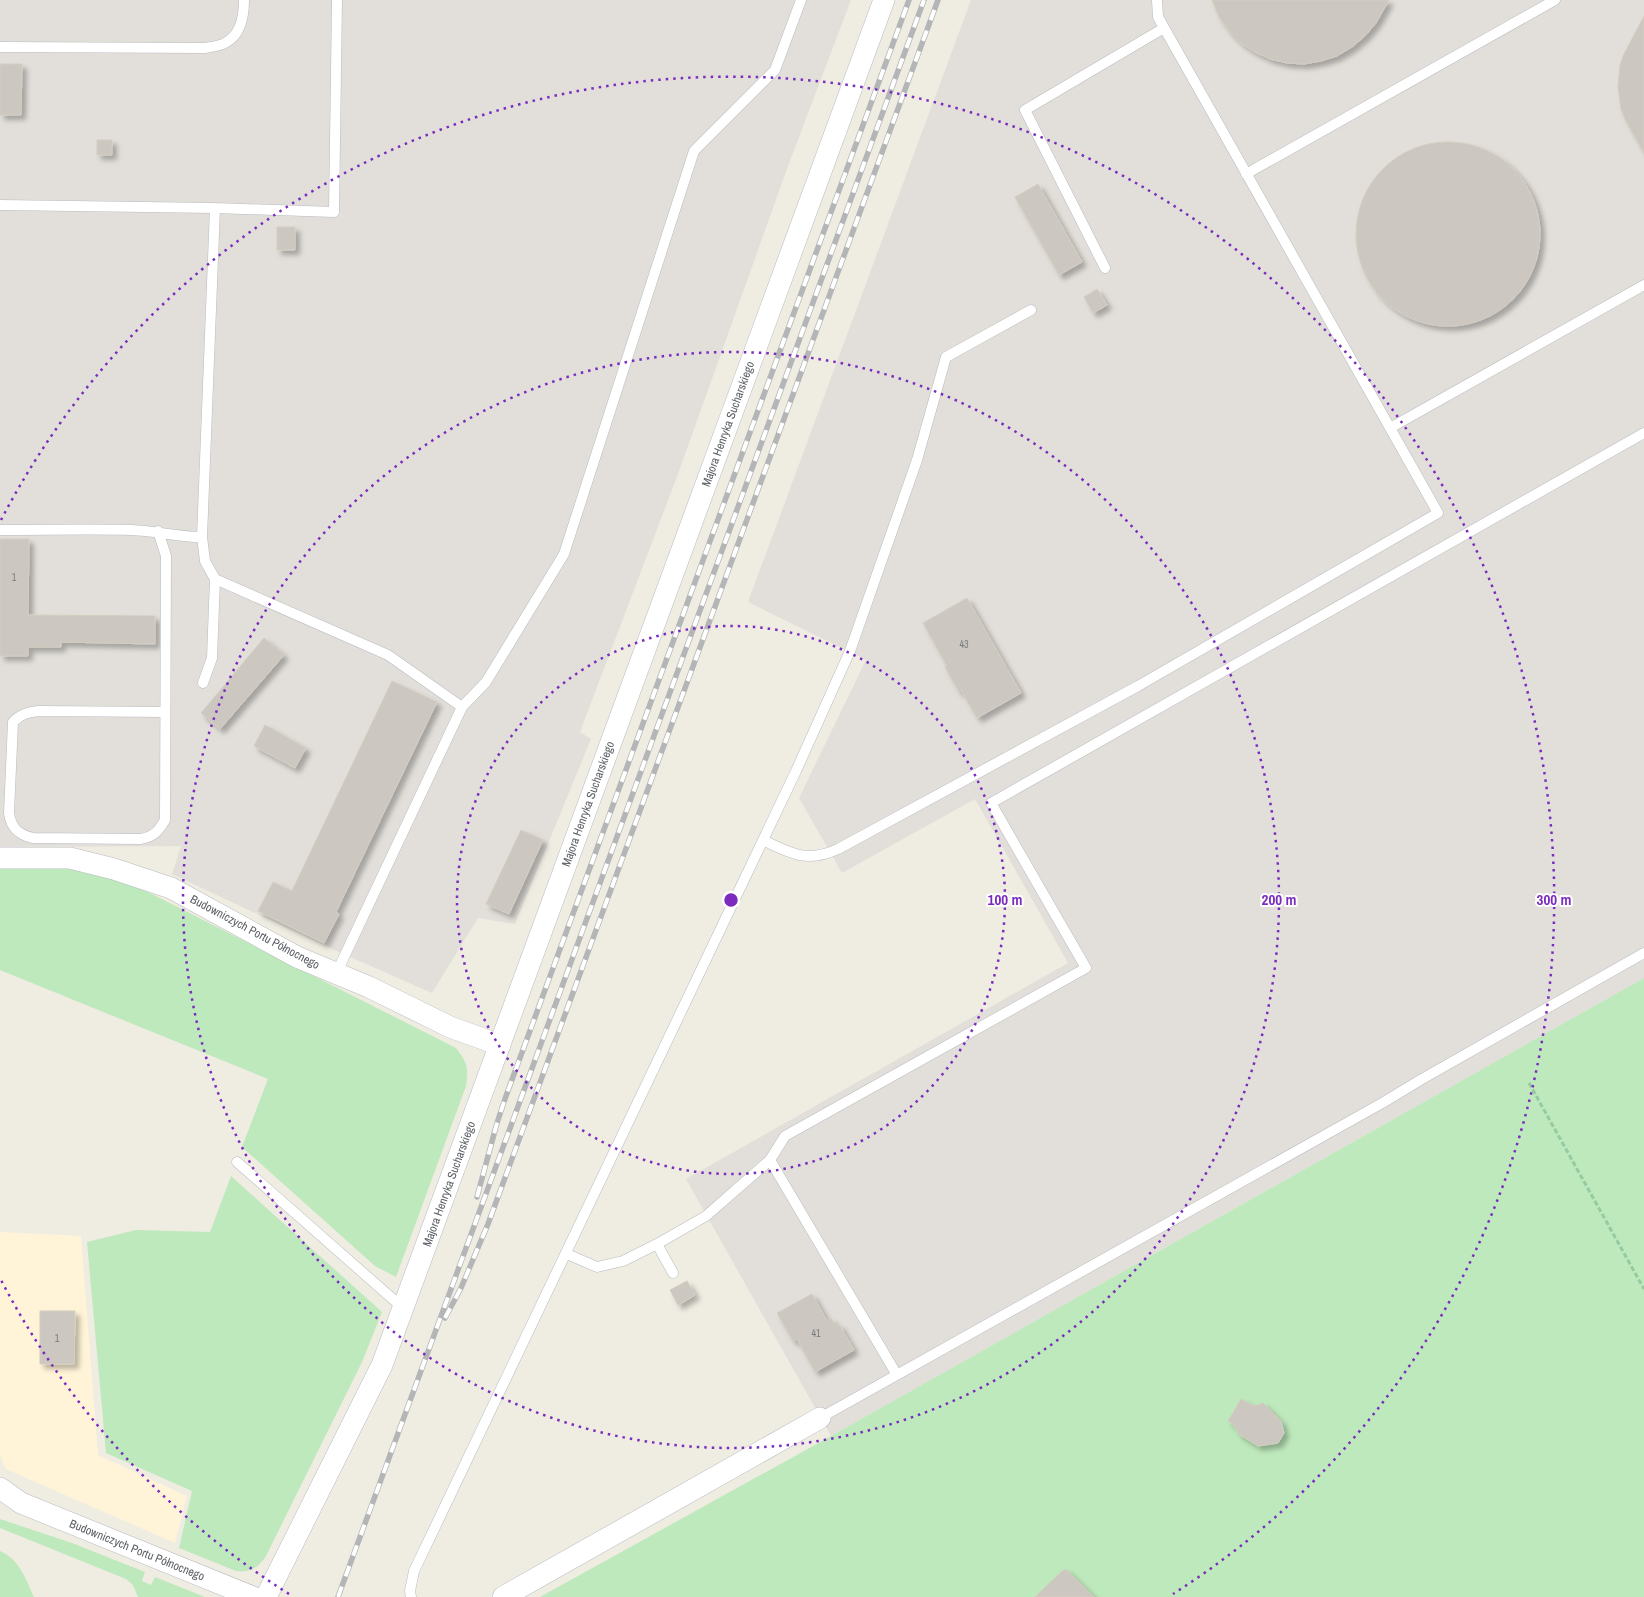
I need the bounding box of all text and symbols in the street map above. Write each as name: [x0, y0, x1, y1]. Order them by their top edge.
street label: Majora Henryka Sucharskiego: [698, 359, 758, 489]
house number: 1: [12, 571, 17, 584]
house number: 43: [959, 638, 969, 651]
street label: Majora Henryka Sucharskiego: [558, 739, 618, 869]
text: 100 m: [988, 889, 1022, 910]
text: 200 m: [1262, 889, 1296, 910]
text: 300 m: [1537, 889, 1571, 910]
street label: Budowniczych Portu Północnego: [187, 891, 323, 973]
centre of rings: [722, 891, 740, 909]
street label: Majora Henryka Sucharskiego: [419, 1119, 479, 1249]
house number: 41: [811, 1327, 821, 1340]
house number: 1: [55, 1332, 60, 1345]
street label: Budowniczych Portu Północnego: [67, 1516, 207, 1584]

